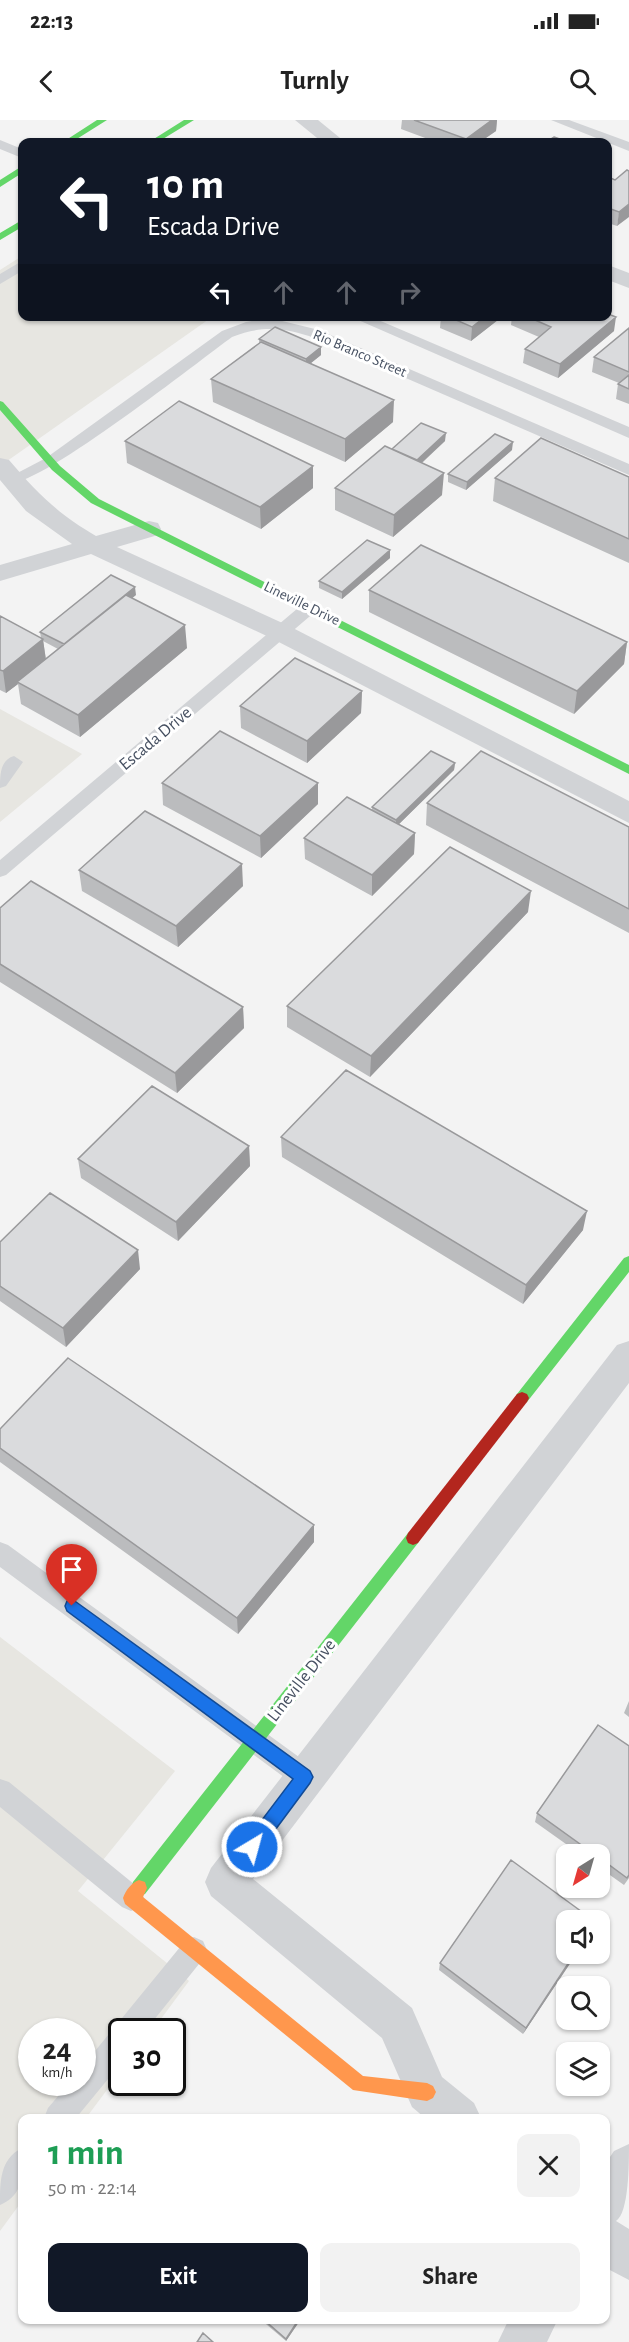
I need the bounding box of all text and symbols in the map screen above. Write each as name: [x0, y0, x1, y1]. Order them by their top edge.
text: 22:13: [30, 10, 73, 32]
icon: back: [30, 65, 63, 98]
icon: search: [566, 65, 599, 98]
text: Turnly: [280, 67, 349, 94]
icon: left: [48, 162, 126, 240]
text: 10 m: [147, 164, 224, 206]
text: Escada Drive: [147, 213, 280, 240]
icon: left: [204, 276, 237, 309]
icon: ahead: [267, 276, 300, 309]
icon: ahead: [330, 276, 363, 309]
icon: right: [393, 276, 426, 309]
street label: Rio Branco Street: [311, 327, 409, 380]
street label: Lineville Drive: [261, 579, 342, 628]
street label: Escada Drive: [116, 703, 195, 774]
pin: [46, 1544, 97, 1606]
icon: arrive: [55, 1553, 88, 1586]
street label: Lineville Drive: [264, 1636, 339, 1725]
position arrow: [220, 1815, 284, 1879]
north arrow: [556, 1844, 610, 1898]
map controls: [556, 1844, 610, 2096]
button: sound: [556, 1910, 610, 1964]
button: search: [556, 1976, 610, 2030]
speed limit sign: 30: [108, 2018, 186, 2096]
text: 24: [42, 2035, 72, 2065]
button: layers: [556, 2042, 610, 2096]
text: km/h: [42, 2065, 72, 2080]
button: close: [517, 2134, 580, 2197]
text: 1 min: [48, 2135, 124, 2171]
text: 50 m · 22:14: [48, 2178, 137, 2198]
button: Exit: [48, 2243, 308, 2312]
button: Share: [320, 2243, 580, 2312]

